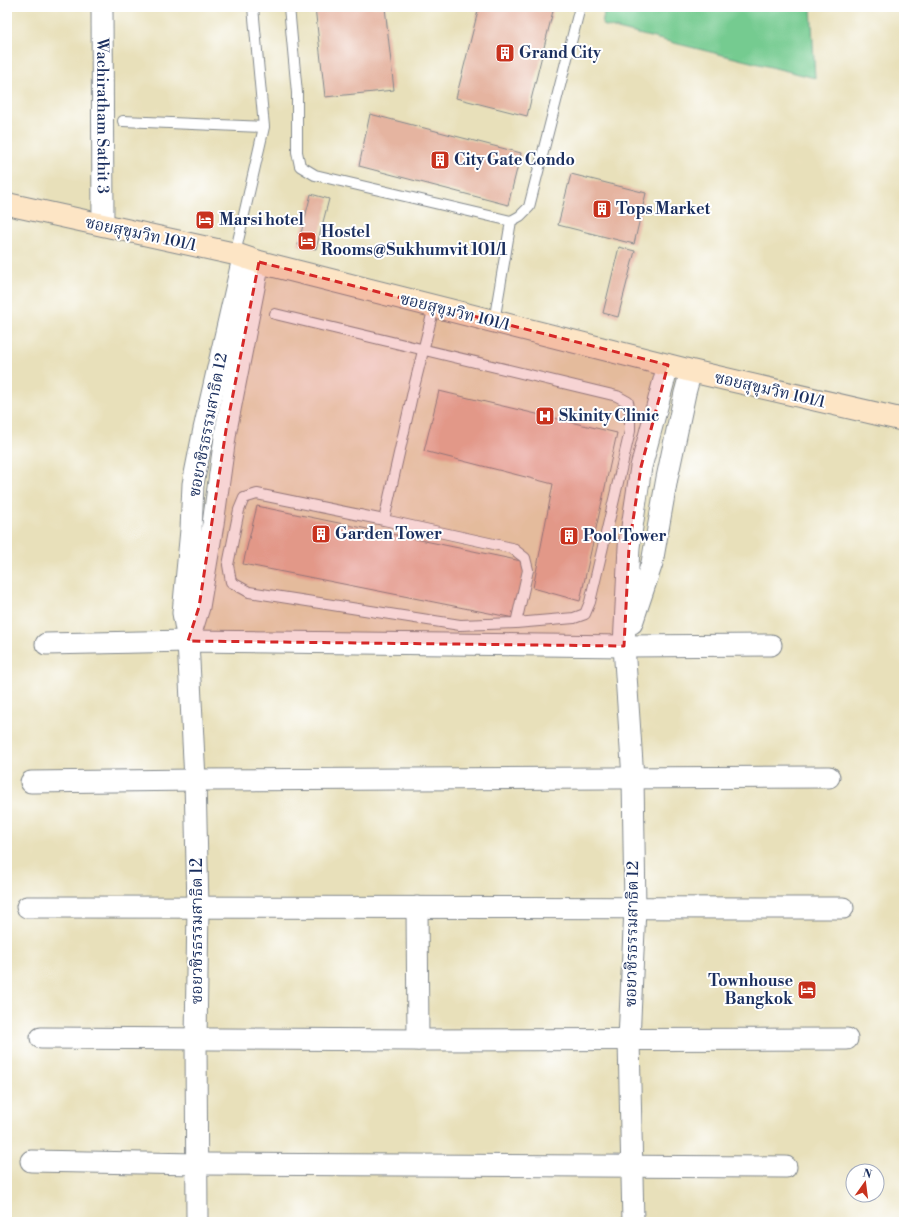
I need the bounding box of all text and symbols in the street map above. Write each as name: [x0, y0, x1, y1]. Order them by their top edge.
street label: Wachiratham Sathit 3: [92, 37, 113, 194]
building icon: Grand City: [494, 42, 516, 64]
place label: Grand City: [519, 43, 602, 63]
building icon: City Gate Condo: [429, 149, 451, 171]
place label: City Gate Condo: [454, 150, 575, 170]
building icon: Tops Market: [591, 198, 613, 220]
place label: Tops Market: [616, 199, 711, 219]
hotel icon: Marsi hotel: [194, 209, 216, 231]
place label: Marsi hotel: [219, 210, 305, 230]
street label: ซอยสุขุมวิท 101/1: [83, 212, 199, 257]
place label: Hostel Rooms@Sukhumvit 101/1: [321, 222, 508, 260]
hotel icon: Hostel Rooms@Sukhumvit 101/1: [296, 230, 318, 252]
street label: ซอยสุขุมวิท 101/1: [397, 289, 512, 336]
street label: ซอยวชิรธรรมสาธิต 12: [184, 351, 232, 499]
street label: ซอยสุขุมวิท 101/1: [712, 368, 827, 413]
hospital icon: Skinity Clinic: [534, 405, 556, 427]
place label: Skinity Clinic: [559, 406, 659, 426]
building icon: Garden Tower: [310, 523, 332, 545]
place label: Garden Tower: [335, 524, 442, 544]
building icon: Pool Tower: [558, 525, 580, 547]
place label: Pool Tower: [583, 526, 667, 546]
street label: ซอยวชิรธรรมสาธิต 12: [187, 858, 207, 1004]
street label: ซอยวชิรธรรมสาธิต 12: [621, 861, 643, 1007]
place label: Townhouse Bangkok: [708, 971, 794, 1009]
hotel icon: Townhouse Bangkok: [796, 979, 818, 1001]
north arrow: [845, 1163, 885, 1203]
text: N: [861, 1166, 873, 1182]

